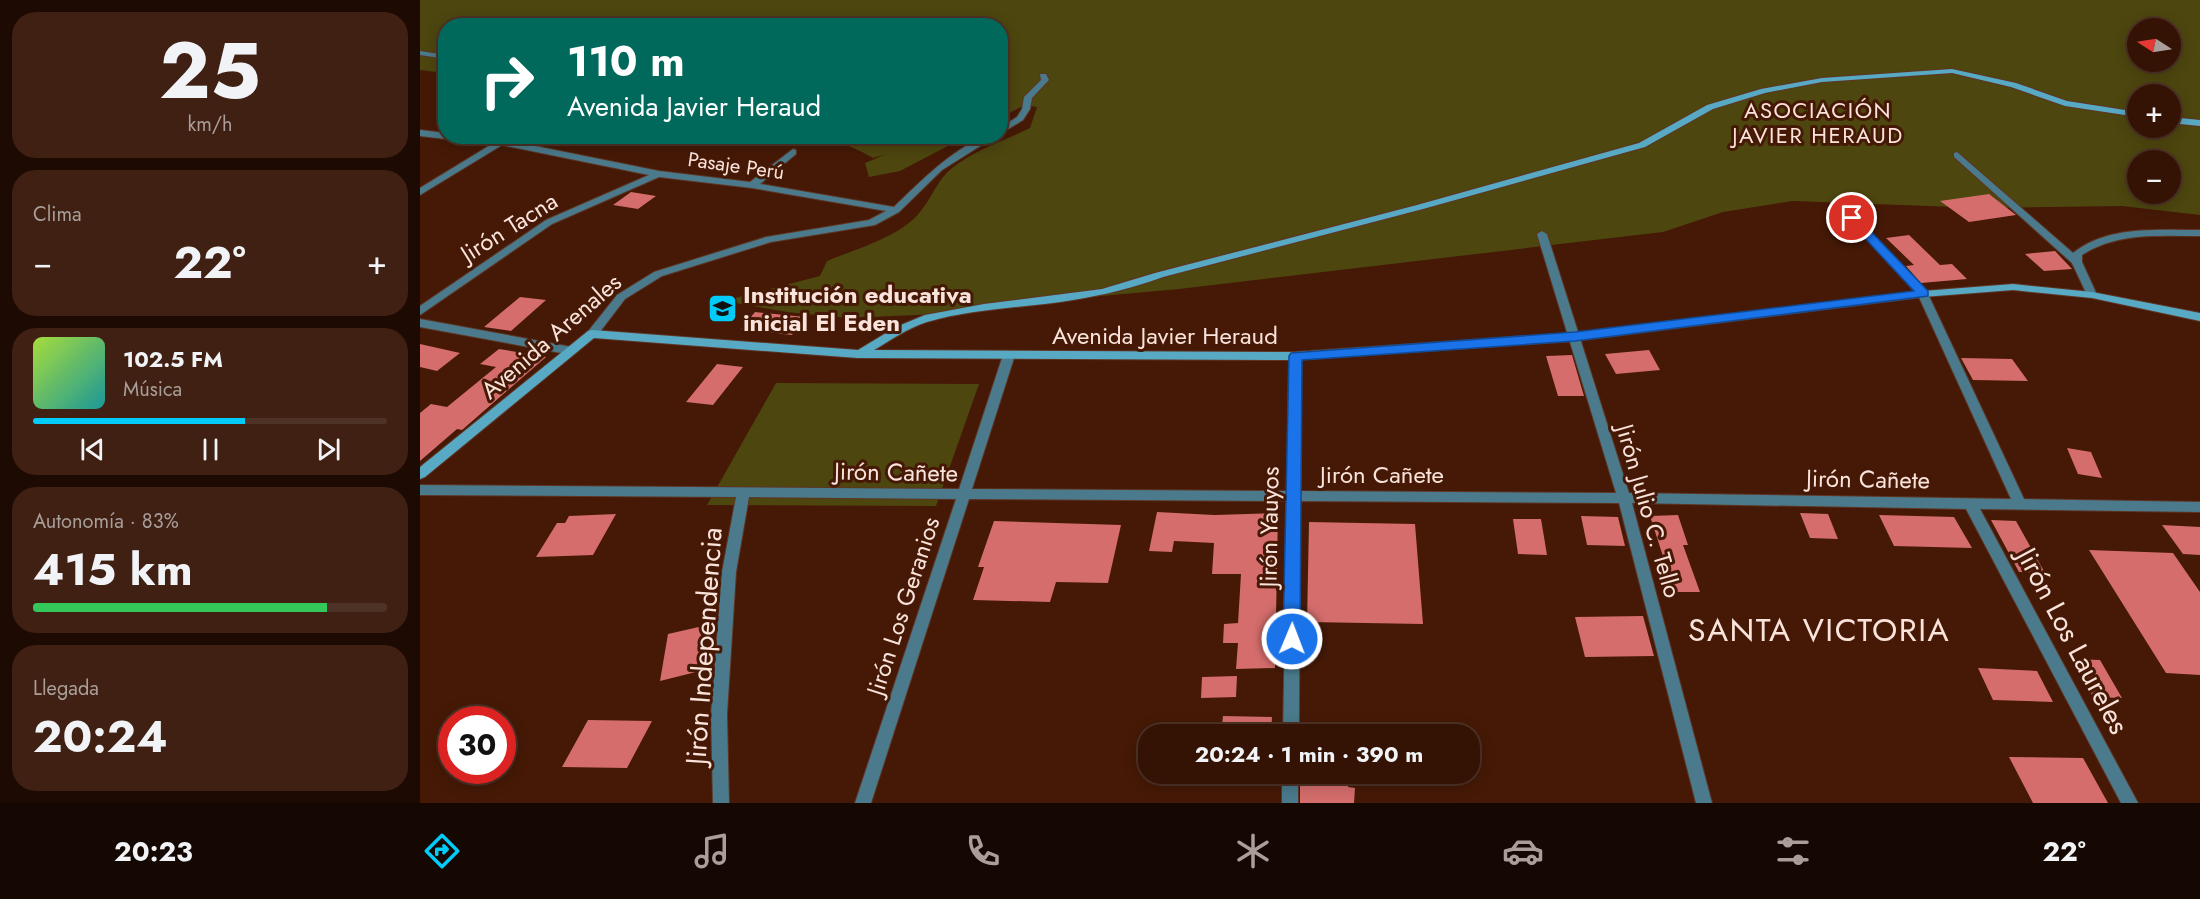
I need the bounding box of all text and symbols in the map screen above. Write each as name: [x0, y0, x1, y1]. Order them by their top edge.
text: 25: [159, 15, 261, 127]
north arrow: [2127, 18, 2181, 72]
map controls: [2127, 18, 2181, 204]
text: 110 m: [567, 31, 685, 92]
icon: right: [468, 42, 546, 120]
button: +: [2127, 84, 2181, 138]
text: Avenida Javier Heraud: [567, 87, 821, 126]
district label: ASOCIACIÓN JAVIER HERAUD: [1729, 94, 1904, 151]
text: km/h: [187, 110, 233, 139]
street label: Pasaje Perú: [686, 145, 786, 187]
button: −: [2127, 150, 2181, 204]
street label: Jirón Tacna: [451, 183, 564, 272]
pin: [1826, 192, 1877, 243]
text: Clima: [33, 200, 82, 229]
icon: arrive: [1835, 201, 1868, 234]
text: 22°: [173, 230, 246, 295]
text: −: [33, 239, 52, 286]
text: +: [367, 239, 387, 286]
street label: Avenida Arenales: [473, 265, 629, 407]
place label: Institución educativa inicial El Eden: [743, 277, 972, 340]
school or university icon: Institución educativa inicial El Eden: [706, 292, 738, 324]
street label: Avenida Javier Heraud: [1052, 318, 1278, 353]
text: 102.5 FM: [123, 343, 223, 375]
text: Música: [123, 375, 182, 404]
street label: Jirón Julio C. Tello: [1607, 417, 1690, 602]
icon: previous: [76, 433, 109, 466]
icon: pause: [194, 433, 227, 466]
icon: next: [312, 433, 345, 466]
street label: Jirón Cañete: [831, 453, 958, 491]
street label: Jirón Cañete: [1317, 457, 1444, 492]
street label: Jirón Cañete: [1803, 460, 1930, 498]
street label: Jirón Yauyos: [1250, 466, 1288, 591]
text: Autonomía · 83%: [33, 507, 179, 536]
street label: Jirón Los Geranios: [857, 512, 948, 703]
street label: Jirón Independencia: [675, 526, 733, 770]
text: 415 km: [33, 537, 193, 602]
street label: Jirón Los Laureles: [2005, 537, 2139, 741]
position arrow: [1260, 607, 1324, 671]
district label: SANTA VICTORIA: [1688, 607, 1950, 653]
text: Llegada: [33, 674, 99, 703]
text: 20:24: [33, 704, 168, 769]
speed limit sign: 30: [438, 706, 516, 784]
text: 20:24 · 1 min · 390 m: [1195, 738, 1423, 770]
icon: directions: [421, 830, 463, 872]
icon: music: [691, 830, 733, 872]
icon: phone: [962, 830, 1004, 872]
icon: climate: [1232, 830, 1274, 872]
icon: car: [1502, 830, 1544, 872]
icon: filters: [1772, 830, 1814, 872]
text: 20:23: [114, 832, 193, 871]
text: 22°: [2042, 832, 2086, 871]

